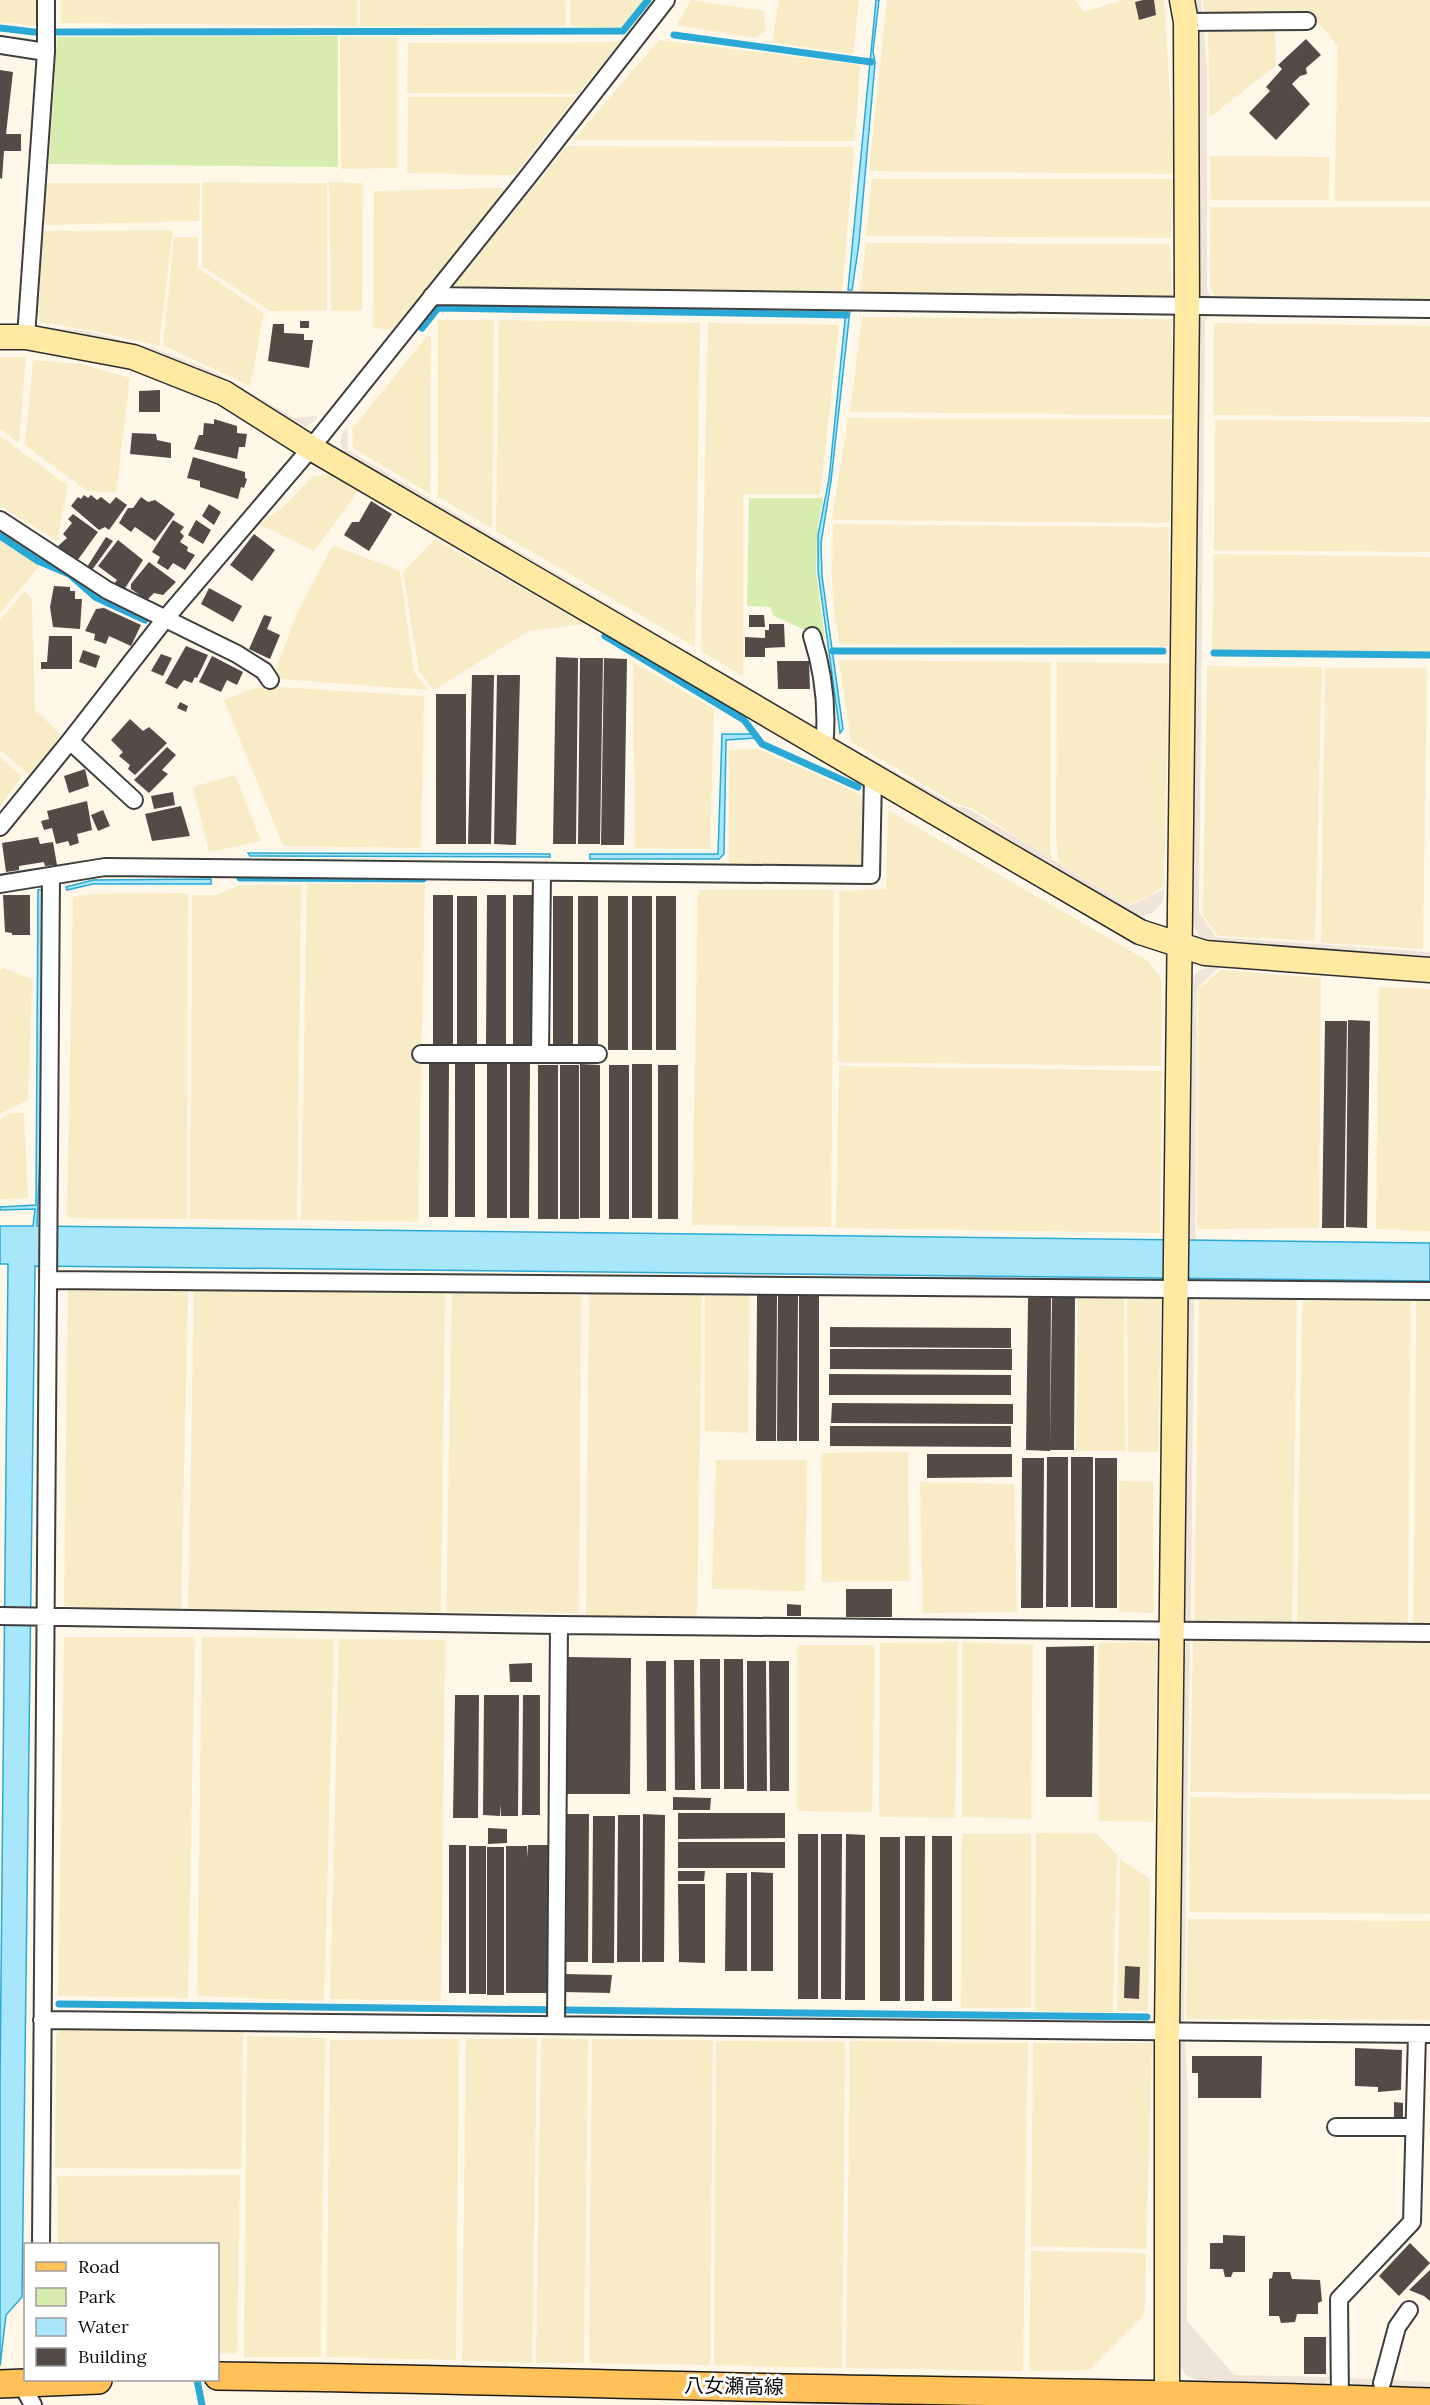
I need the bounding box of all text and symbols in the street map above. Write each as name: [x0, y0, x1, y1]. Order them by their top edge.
legend: [24, 2243, 219, 2381]
text: Road: [78, 2255, 120, 2278]
text: Park: [78, 2285, 116, 2308]
text: Water: [78, 2315, 129, 2338]
text: Building: [78, 2345, 148, 2368]
street label: 八女瀬高線: [684, 2372, 784, 2399]

